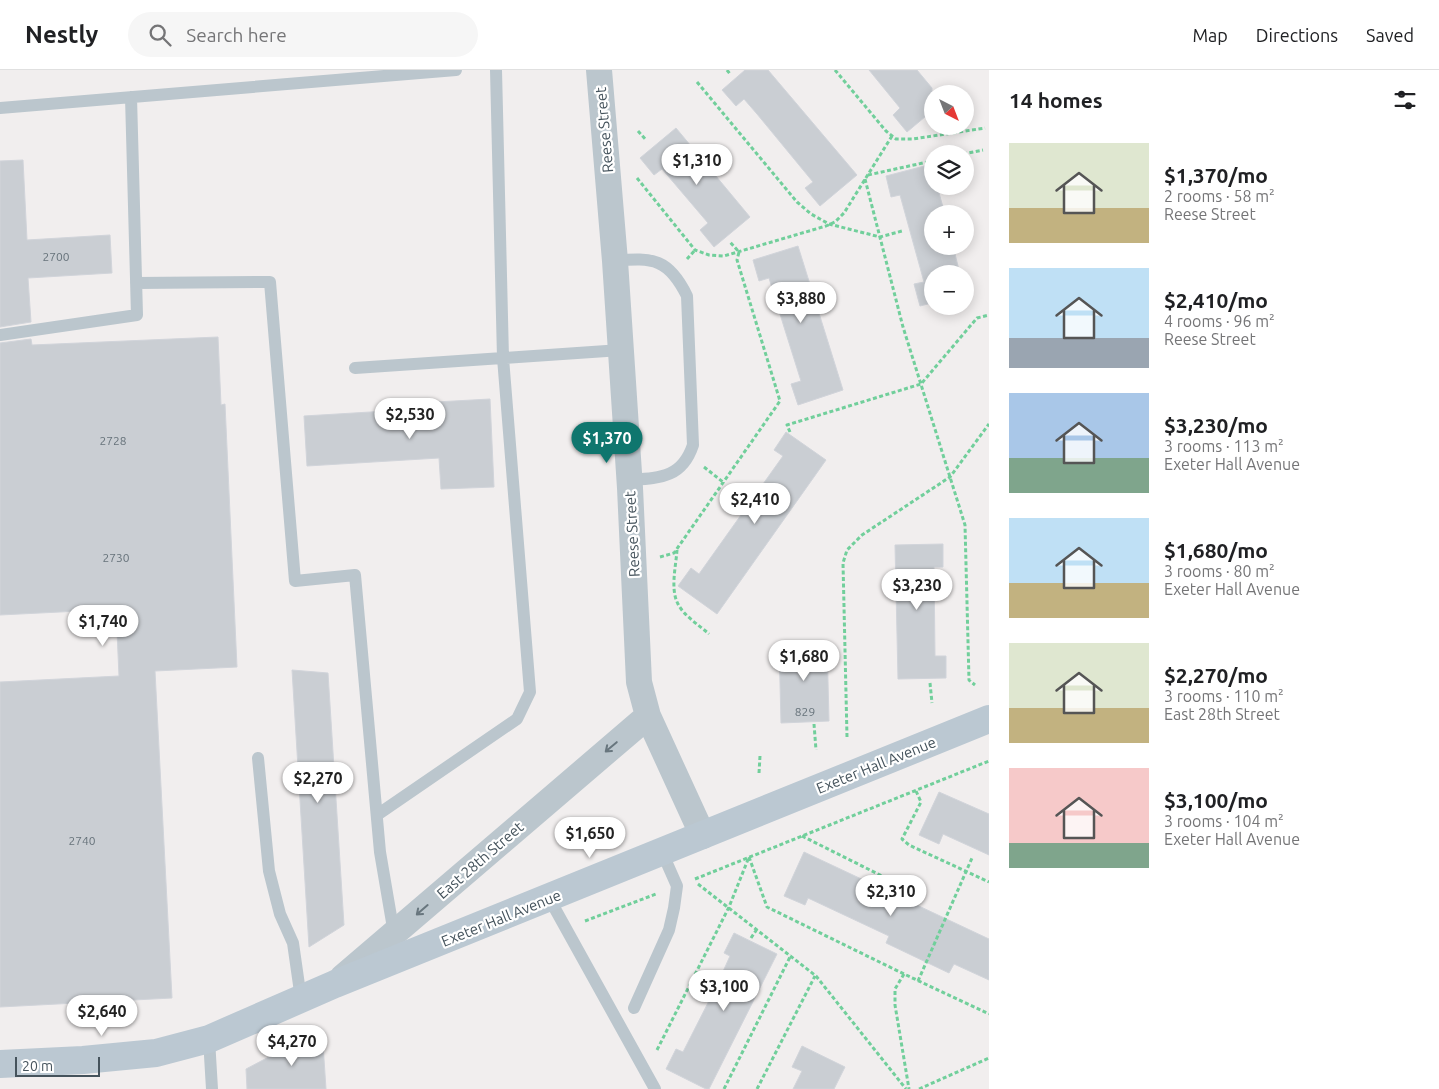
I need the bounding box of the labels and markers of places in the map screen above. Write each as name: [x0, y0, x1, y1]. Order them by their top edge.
pin: $1,310: [656, 144, 738, 186]
pin: $3,880: [760, 282, 842, 324]
pin: $2,530: [369, 398, 451, 440]
pin: $1,370: [566, 422, 648, 464]
pin: $2,410: [714, 482, 796, 525]
pin: $3,230: [876, 568, 958, 611]
pin: $1,740: [62, 604, 144, 647]
pin: $1,680: [763, 640, 845, 682]
pin: $2,270: [277, 762, 359, 804]
pin: $1,650: [549, 816, 631, 859]
pin: $2,310: [850, 874, 932, 917]
pin: $3,100: [683, 970, 765, 1012]
pin: $2,640: [61, 994, 143, 1037]
pin: $4,270: [251, 1024, 333, 1067]

